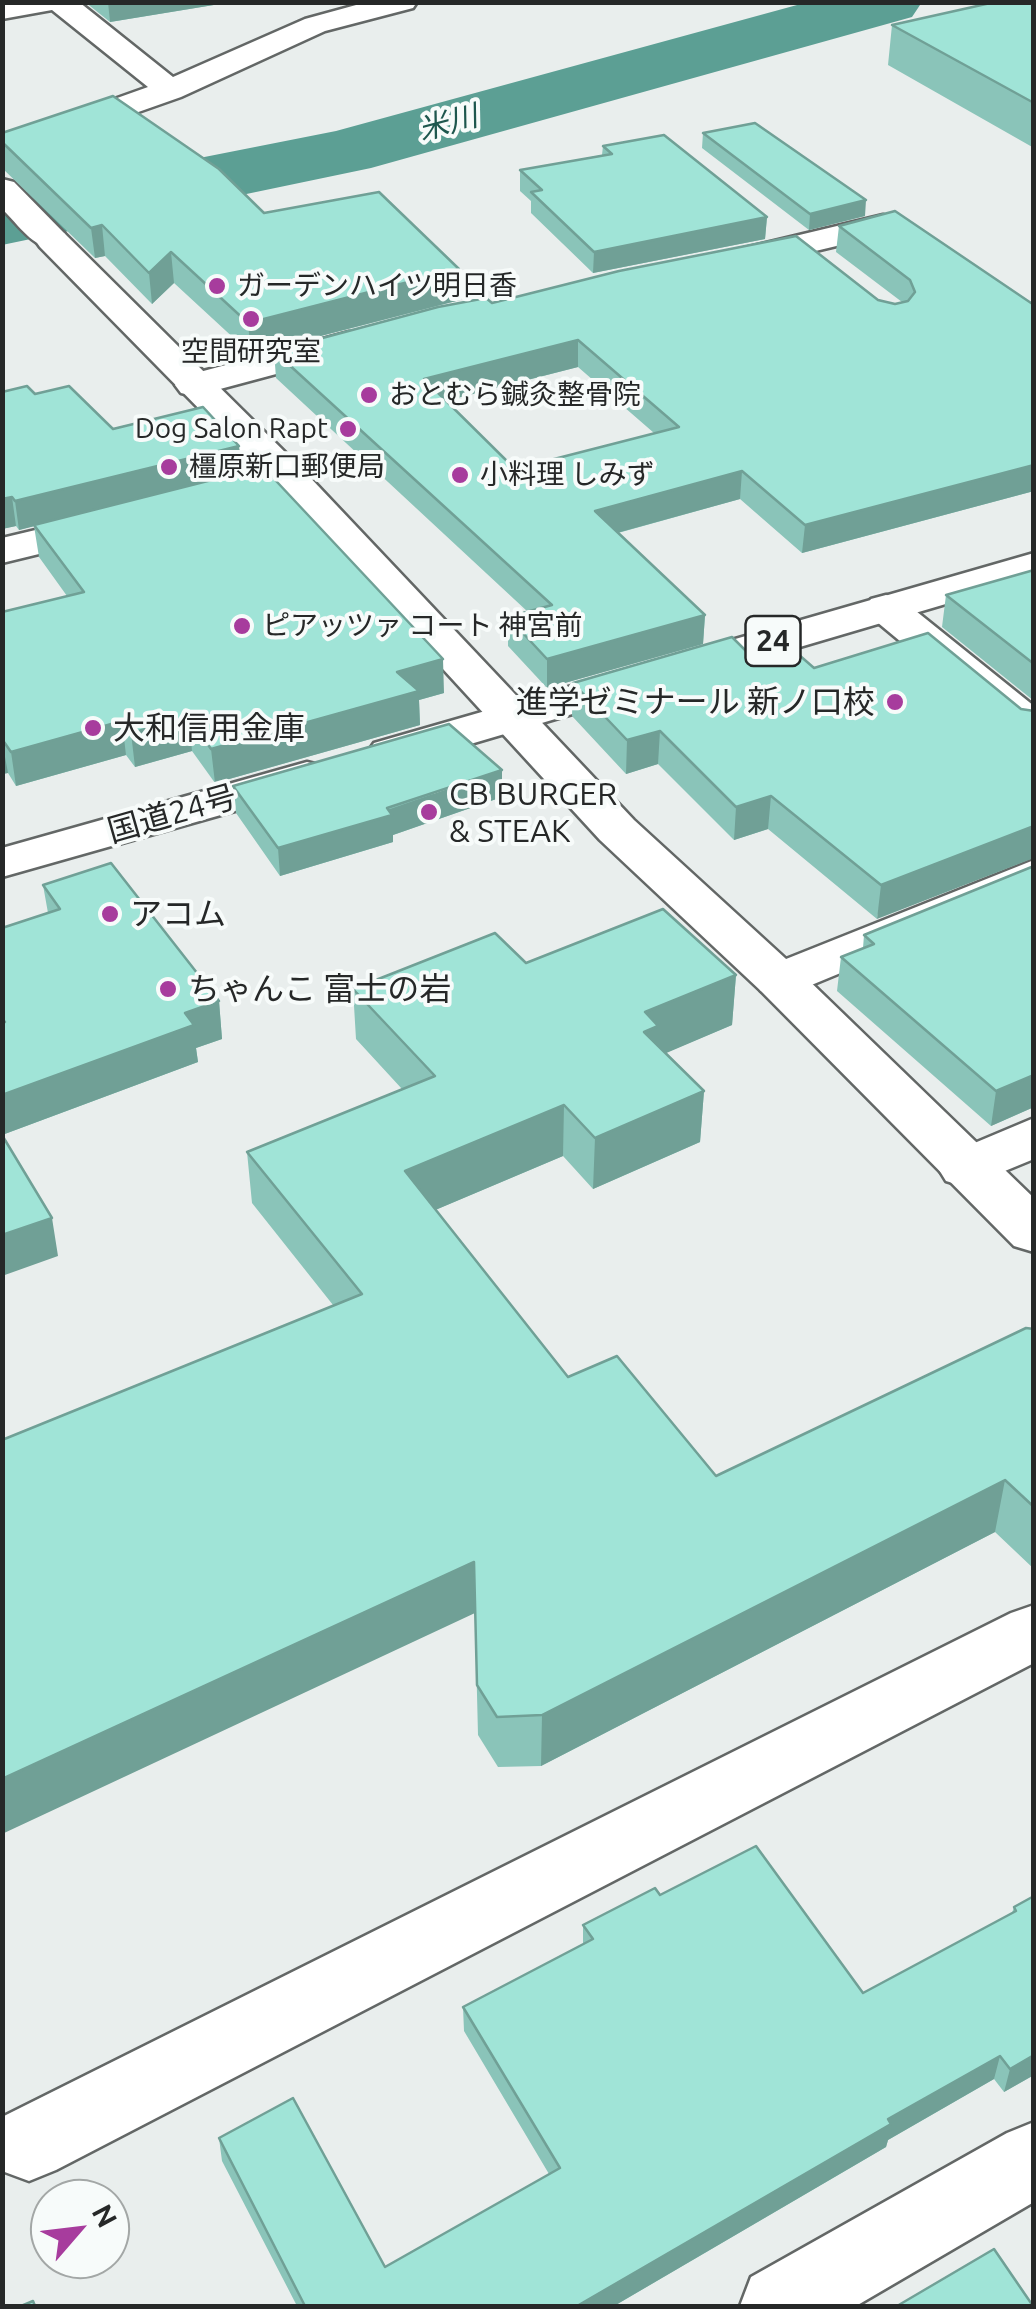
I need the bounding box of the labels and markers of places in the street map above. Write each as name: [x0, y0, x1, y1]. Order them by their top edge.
place label: ガーデンハイツ明日香: [237, 269, 517, 303]
marker: ガーデンハイツ明日香: [206, 275, 228, 297]
marker: 空間研究室: [240, 308, 262, 330]
place label: 空間研究室: [181, 335, 321, 369]
place label: おとむら鍼灸整骨院: [389, 378, 641, 412]
marker: おとむら鍼灸整骨院: [358, 384, 380, 406]
place label: Dog Salon Rapt: [135, 412, 328, 446]
marker: Dog Salon Rapt: [337, 418, 359, 440]
place label: 橿原新口郵便局: [189, 450, 385, 484]
marker: 橿原新口郵便局: [158, 456, 180, 478]
place label: 小料理 しみず: [480, 458, 654, 492]
marker: 小料理 しみず: [449, 464, 471, 486]
place label: ピアッツァ コート 神宮前: [262, 609, 583, 643]
marker: ピアッツァ コート 神宮前: [231, 615, 253, 637]
place label: 進学ゼミナール 新ノ口校: [516, 683, 875, 721]
marker: 進学ゼミナール 新ノ口校: [884, 691, 906, 713]
place label: 大和信用金庫: [113, 709, 305, 747]
marker: 大和信用金庫: [82, 717, 104, 739]
place label: CB BURGER & STEAK: [449, 775, 617, 850]
marker: CB BURGER & STEAK: [418, 801, 440, 823]
place label: アコム: [130, 895, 226, 933]
marker: アコム: [99, 903, 121, 925]
place label: ちゃんこ 富士の岩: [188, 970, 451, 1008]
marker: ちゃんこ 富士の岩: [157, 978, 179, 1000]

